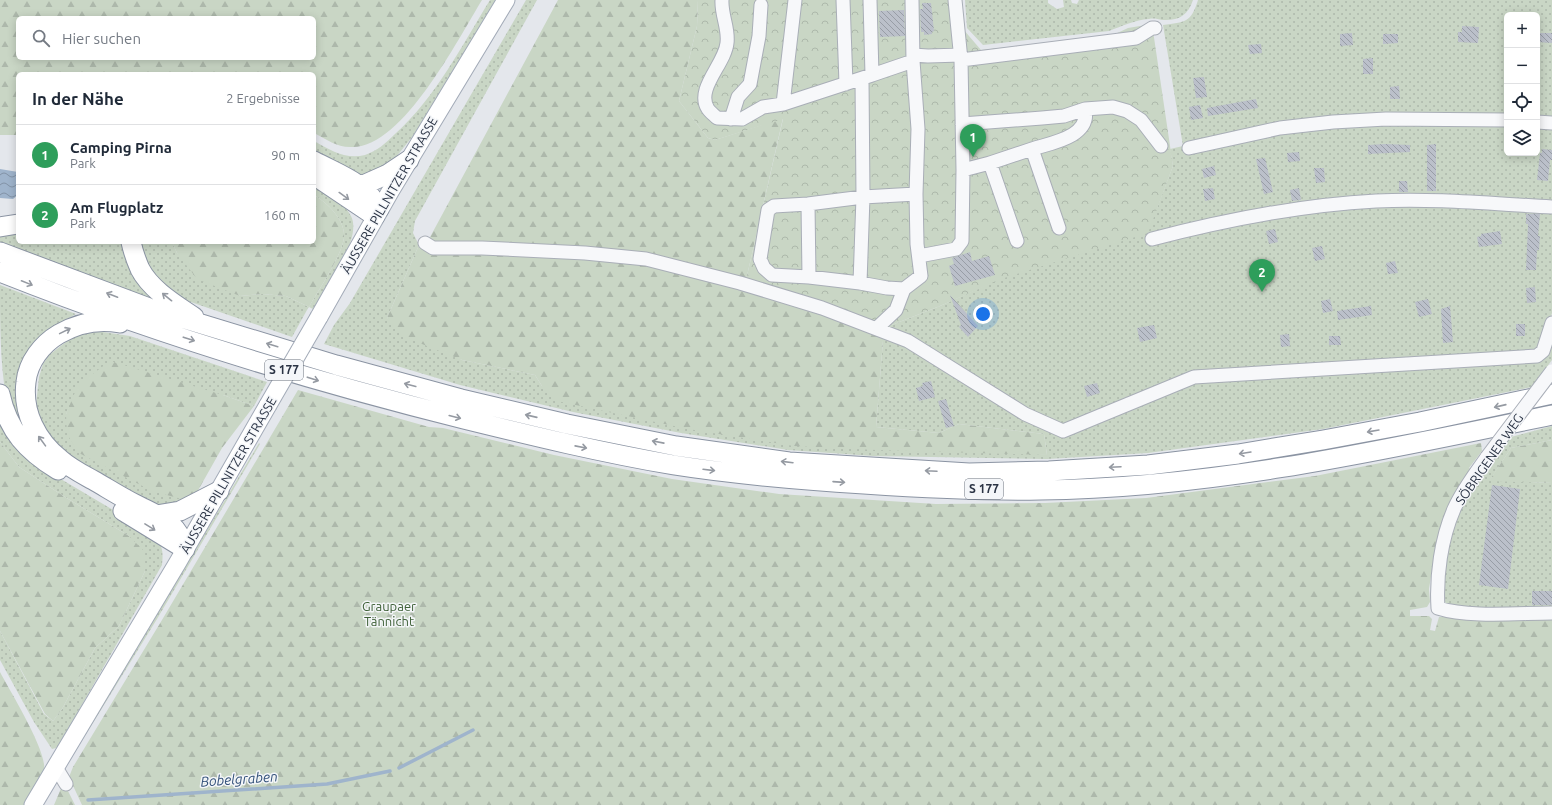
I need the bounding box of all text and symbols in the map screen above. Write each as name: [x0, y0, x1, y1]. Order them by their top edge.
map controls: [1504, 12, 1540, 156]
button: +: [1504, 12, 1540, 48]
search box: [16, 16, 316, 60]
icon: search: [30, 27, 52, 49]
text: Hier suchen: [62, 30, 141, 47]
button: −: [1504, 48, 1540, 84]
button: locate: [1504, 84, 1540, 120]
text: In der Nähe: [32, 89, 124, 108]
text: 2 Ergebnisse: [226, 91, 300, 105]
street label: ÄUSSERE PILLNITZER STRASSE: [337, 114, 440, 276]
button: layers: [1504, 120, 1540, 156]
pin: 1: [960, 124, 986, 157]
text: Camping Pirna: [70, 139, 172, 156]
text: 1: [41, 148, 49, 162]
text: 90 m: [271, 148, 300, 162]
text: Park: [70, 156, 96, 170]
one-way arrow: [339, 192, 350, 200]
text: Am Flugplatz: [70, 199, 163, 216]
text: 2: [41, 208, 49, 222]
text: 160 m: [264, 208, 300, 222]
text: Park: [70, 216, 96, 230]
pin: 2: [1249, 259, 1275, 292]
one-way arrow: [20, 280, 32, 287]
one-way arrow: [107, 290, 119, 298]
one-way arrow: [161, 293, 172, 302]
your location: [973, 304, 993, 324]
one-way arrow: [59, 327, 71, 334]
one-way arrow: [183, 336, 195, 344]
one-way arrow: [265, 341, 278, 348]
road number: S 177: [265, 360, 303, 380]
one-way arrow: [306, 376, 319, 383]
one-way arrow: [404, 381, 417, 388]
street label: ÄUSSERE PILLNITZER STRASSE: [176, 394, 279, 556]
one-way arrow: [1494, 402, 1507, 410]
street label: SÖBRIGENER WEG: [1452, 410, 1526, 507]
one-way arrow: [525, 411, 538, 419]
one-way arrow: [448, 413, 461, 421]
one-way arrow: [1367, 427, 1380, 435]
one-way arrow: [38, 435, 46, 446]
one-way arrow: [652, 438, 665, 446]
one-way arrow: [574, 443, 587, 451]
one-way arrow: [1239, 449, 1252, 457]
one-way arrow: [781, 458, 794, 465]
one-way arrow: [1109, 463, 1122, 471]
one-way arrow: [702, 466, 715, 473]
one-way arrow: [925, 467, 938, 474]
one-way arrow: [832, 479, 845, 486]
road number: S 177: [965, 479, 1003, 499]
one-way arrow: [144, 524, 156, 532]
park label: Graupaer Tännicht: [362, 599, 416, 628]
water label: Bobelgraben: [200, 768, 278, 790]

